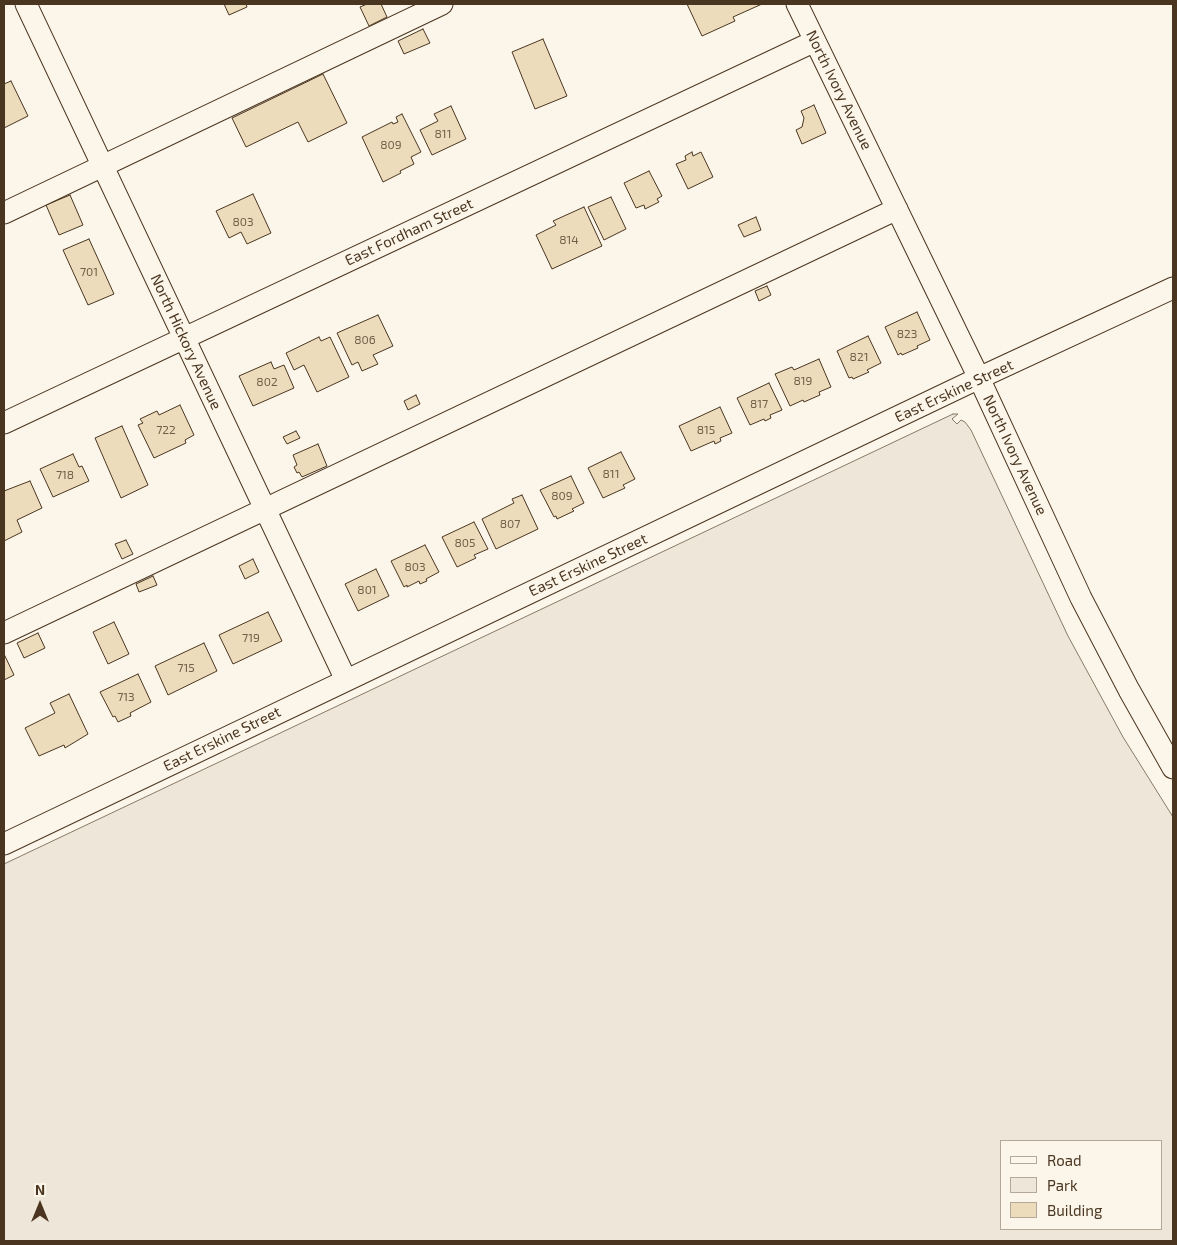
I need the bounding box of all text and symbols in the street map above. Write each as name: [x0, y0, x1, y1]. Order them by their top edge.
street label: North Ivory Avenue: [802, 27, 876, 153]
house number: 811: [435, 127, 451, 141]
house number: 809: [380, 138, 402, 152]
street label: East Fordham Street: [342, 194, 476, 270]
house number: 803: [232, 215, 254, 229]
house number: 814: [559, 233, 579, 247]
house number: 701: [80, 265, 98, 279]
street label: North Hickory Avenue: [147, 271, 225, 413]
house number: 823: [897, 327, 917, 341]
house number: 806: [354, 333, 376, 347]
house number: 821: [850, 350, 868, 364]
street label: East Erskine Street: [892, 356, 1016, 426]
house number: 819: [794, 374, 812, 388]
house number: 802: [256, 375, 278, 389]
street label: North Ivory Avenue: [979, 392, 1051, 518]
house number: 817: [750, 397, 768, 411]
house number: 722: [156, 423, 176, 437]
house number: 815: [697, 423, 715, 437]
house number: 811: [603, 467, 619, 481]
house number: 718: [56, 468, 74, 482]
house number: 809: [551, 489, 573, 503]
house number: 807: [500, 517, 520, 531]
street label: East Erskine Street: [526, 530, 650, 600]
house number: 805: [455, 536, 475, 550]
house number: 803: [404, 560, 426, 574]
house number: 801: [357, 583, 377, 597]
house number: 719: [242, 631, 260, 645]
house number: 715: [177, 661, 195, 675]
house number: 713: [117, 690, 135, 704]
street label: East Erskine Street: [160, 703, 284, 775]
legend: [1000, 1140, 1162, 1230]
text: Road: [1047, 1151, 1082, 1169]
text: Park: [1047, 1176, 1078, 1194]
north arrow: [15, 1180, 65, 1230]
text: N: [35, 1181, 45, 1198]
text: Building: [1047, 1201, 1102, 1219]

